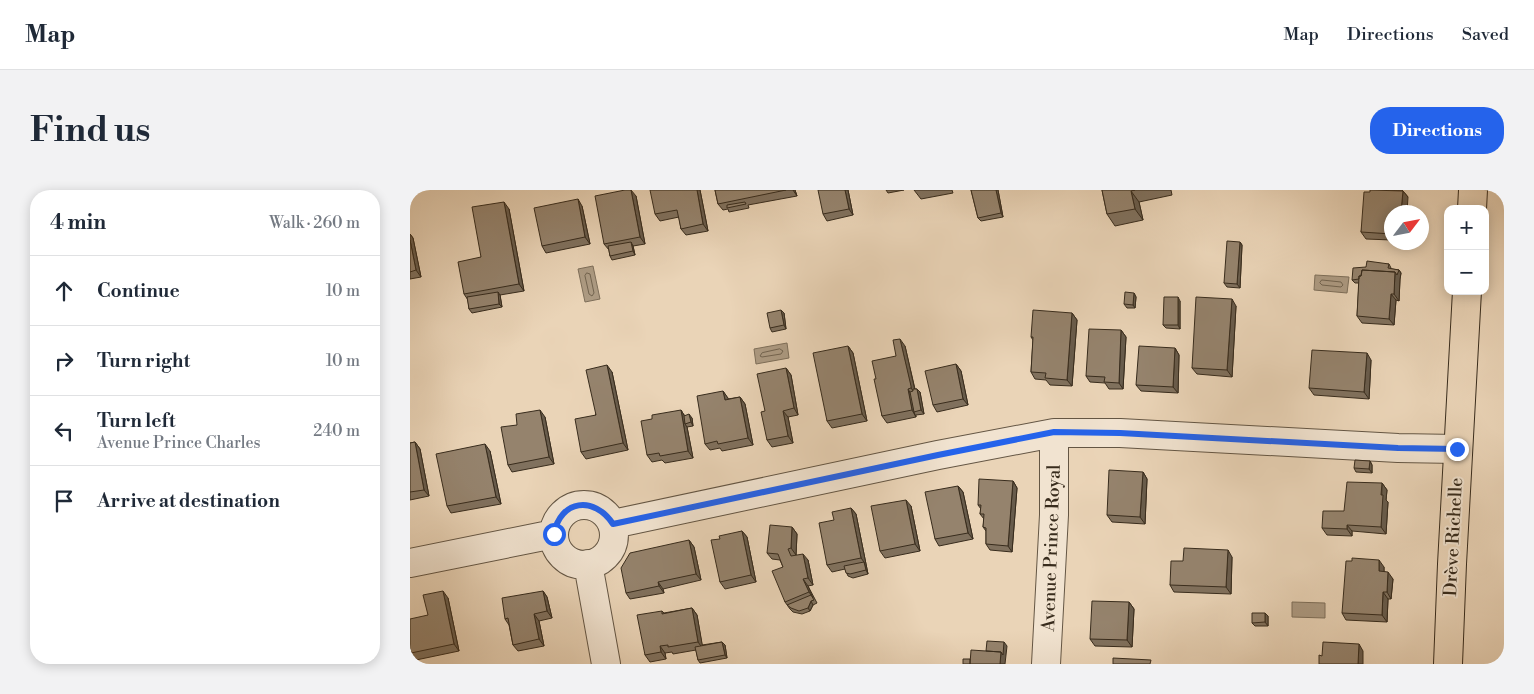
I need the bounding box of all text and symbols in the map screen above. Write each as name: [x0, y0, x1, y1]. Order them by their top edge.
text: Map: [25, 20, 75, 50]
text: Map: [1283, 23, 1319, 46]
text: Directions: [1347, 23, 1434, 46]
text: Saved: [1462, 23, 1509, 46]
button: Directions: [1370, 107, 1504, 154]
text: Find us: [30, 109, 150, 152]
north arrow: [1384, 205, 1429, 250]
map controls: [1444, 205, 1489, 295]
button: +: [1444, 205, 1489, 250]
text: 4 min: [50, 210, 106, 236]
text: Walk · 260 m: [269, 213, 360, 233]
button: −: [1444, 250, 1489, 295]
icon: ahead: [50, 277, 78, 305]
text: Continue: [97, 279, 180, 303]
text: 10 m: [326, 281, 360, 301]
icon: right: [50, 347, 78, 375]
text: Turn right: [97, 349, 190, 373]
text: 10 m: [326, 351, 360, 371]
text: Turn left: [97, 409, 176, 433]
icon: left: [50, 417, 78, 445]
text: 240 m: [313, 421, 360, 441]
text: Avenue Prince Charles: [97, 433, 261, 453]
route end: [1446, 438, 1469, 461]
street label: Avenue Prince Royal: [1037, 463, 1066, 633]
street label: Drève Richelle: [1439, 477, 1468, 597]
icon: arrive: [50, 487, 78, 515]
text: Arrive at destination: [97, 489, 280, 513]
route start: [543, 523, 566, 546]

